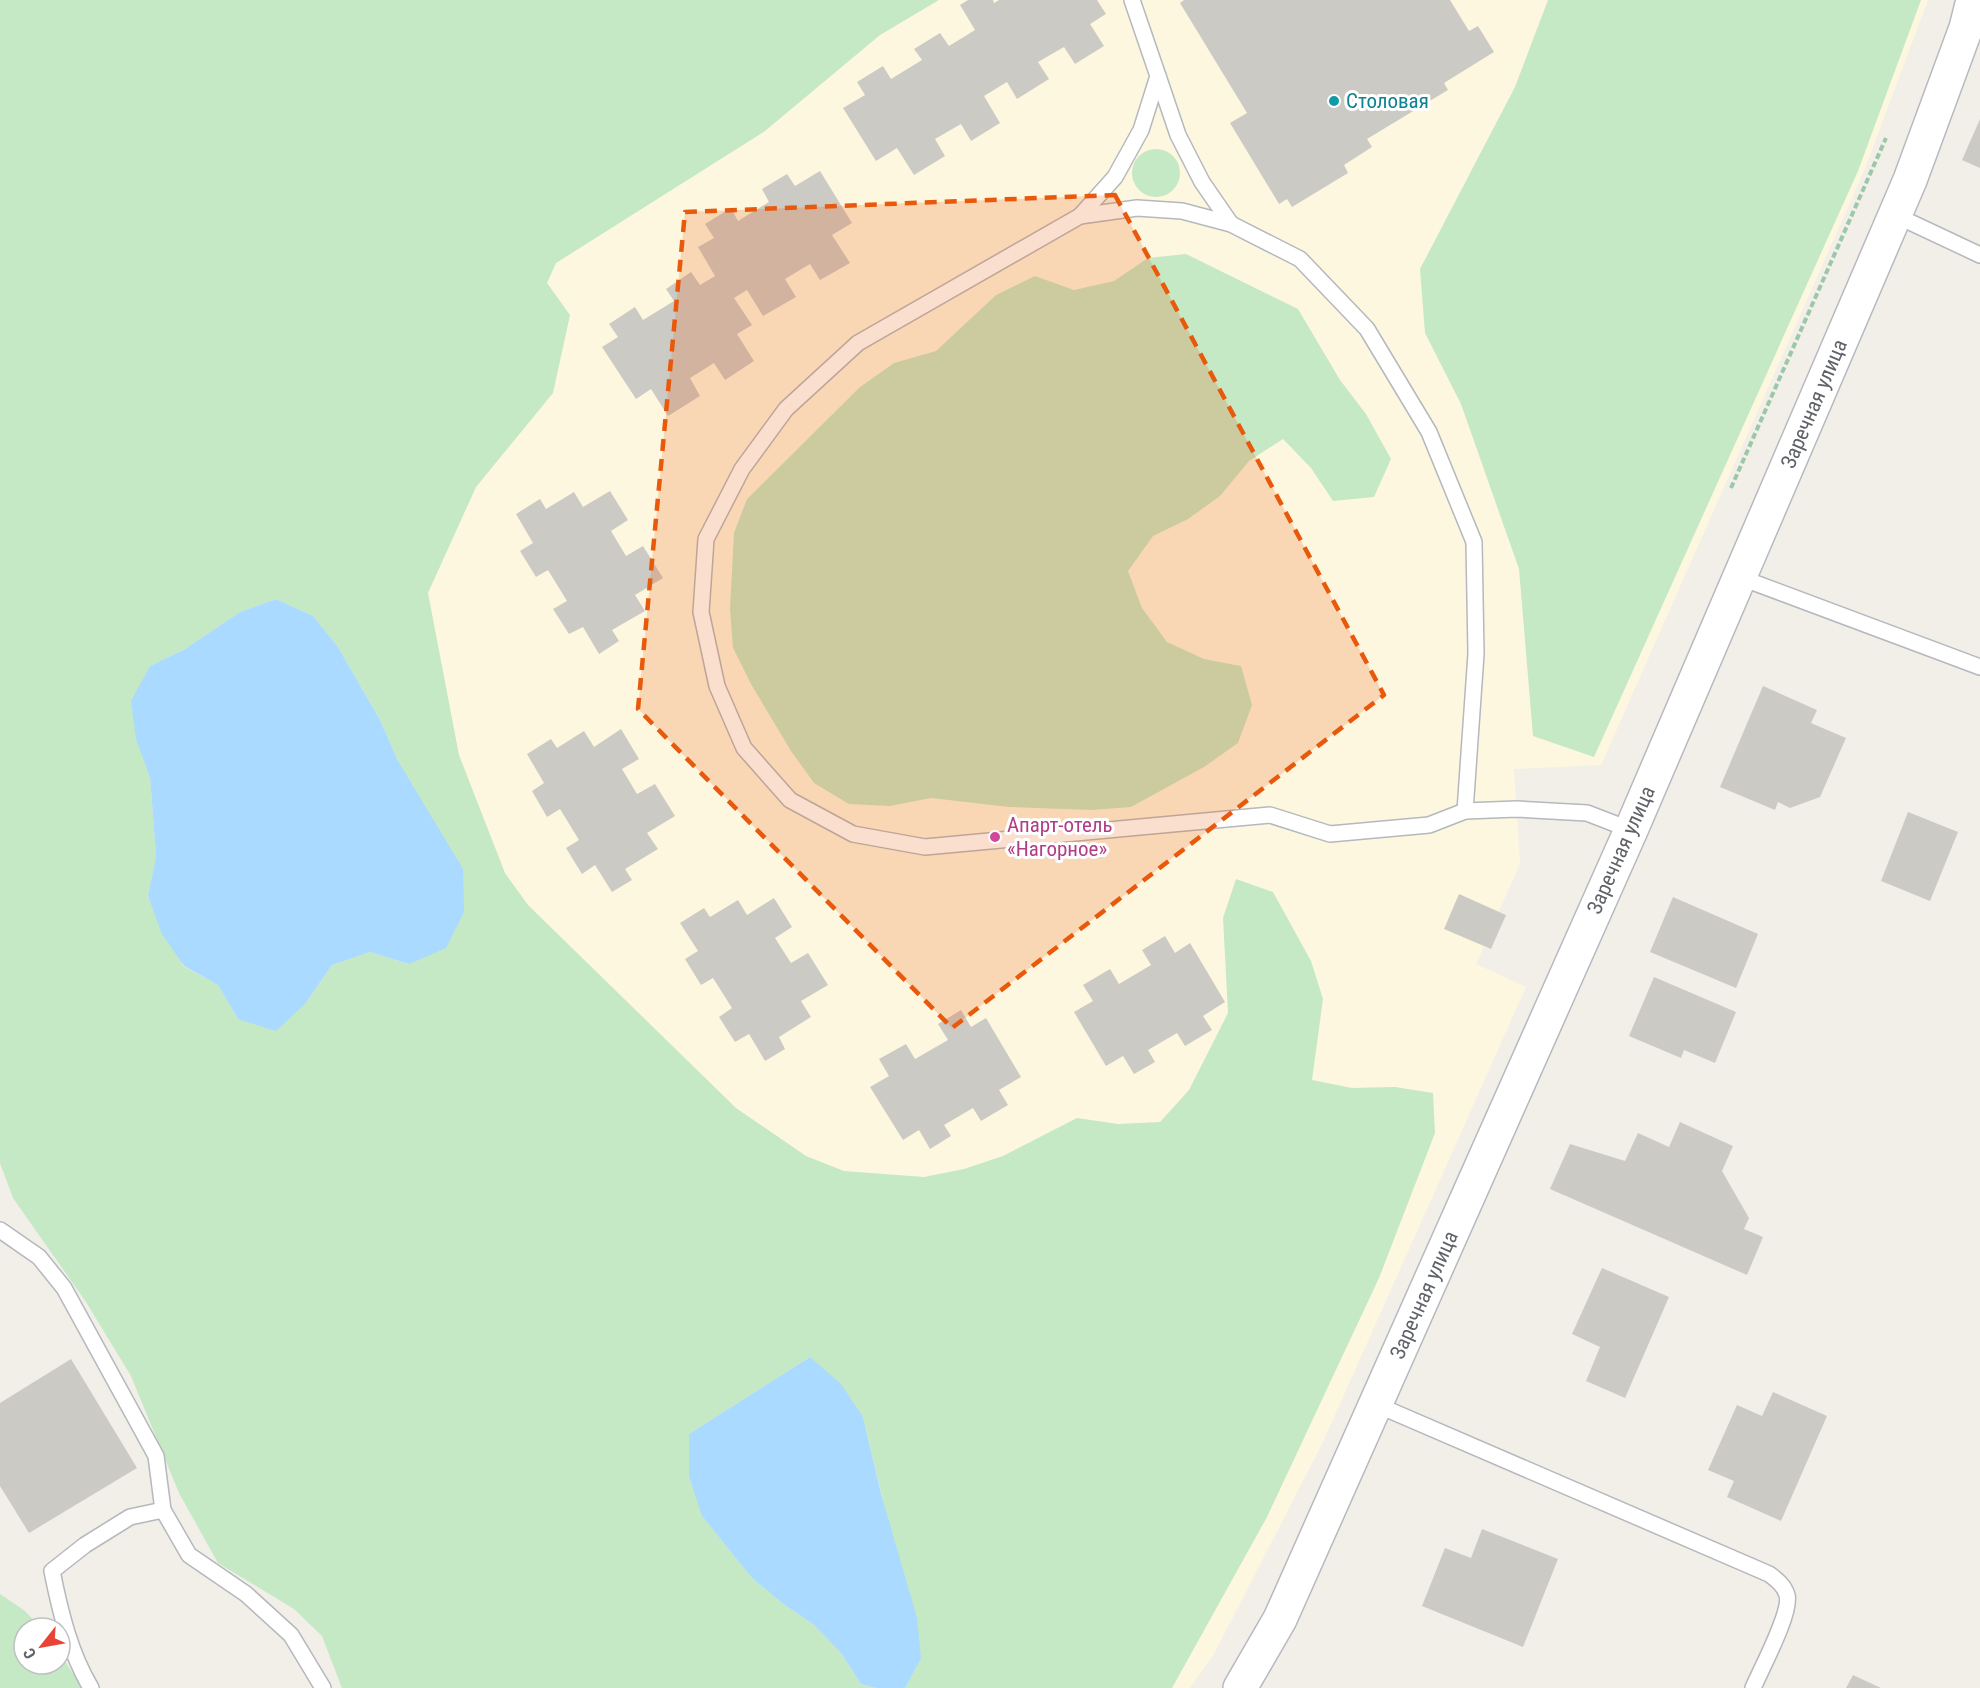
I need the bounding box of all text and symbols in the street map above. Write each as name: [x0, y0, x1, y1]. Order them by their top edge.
place label: Столовая: [1346, 89, 1429, 113]
marker: Столовая: [1327, 94, 1341, 108]
street label: Заречная улица: [1776, 336, 1852, 472]
street label: Заречная улица: [1582, 782, 1660, 918]
place label: Апарт-отель «Нагорное»: [1007, 813, 1113, 861]
marker: Апарт-отель «Нагорное»: [988, 830, 1002, 844]
street label: Заречная улица: [1385, 1227, 1463, 1363]
north arrow: [12, 1616, 72, 1676]
text: С: [19, 1645, 40, 1662]

